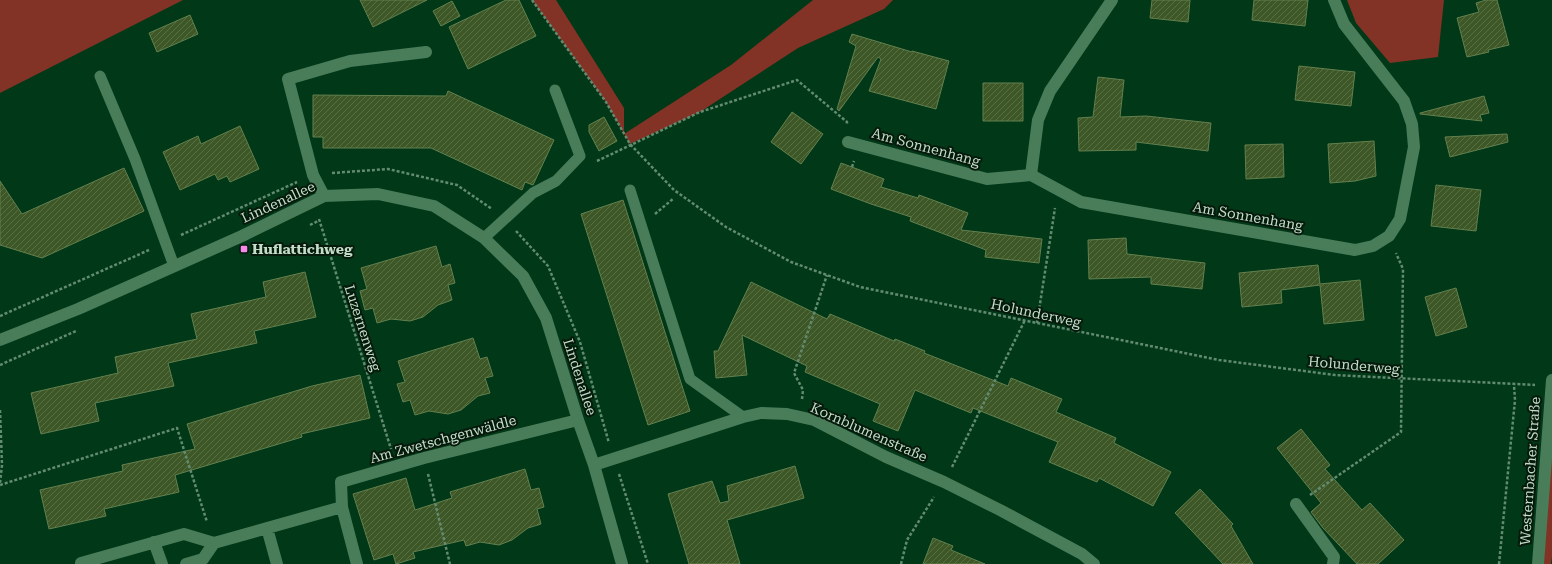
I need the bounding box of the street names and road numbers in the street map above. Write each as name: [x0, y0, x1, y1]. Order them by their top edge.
street label: Am Sonnenhang: [870, 125, 982, 169]
street label: Lindenallee: [239, 178, 318, 226]
street label: Am Sonnenhang: [1192, 198, 1304, 234]
street label: Luzernenweg: [342, 283, 385, 373]
street label: Holunderweg: [989, 296, 1083, 330]
street label: Lindenallee: [560, 337, 600, 418]
street label: Holunderweg: [1308, 353, 1400, 377]
street label: Westernbacher Straße: [1517, 396, 1543, 546]
street label: Kornblumenstraße: [808, 399, 930, 465]
street label: Am Zwetschgenwäldle: [368, 412, 518, 466]

